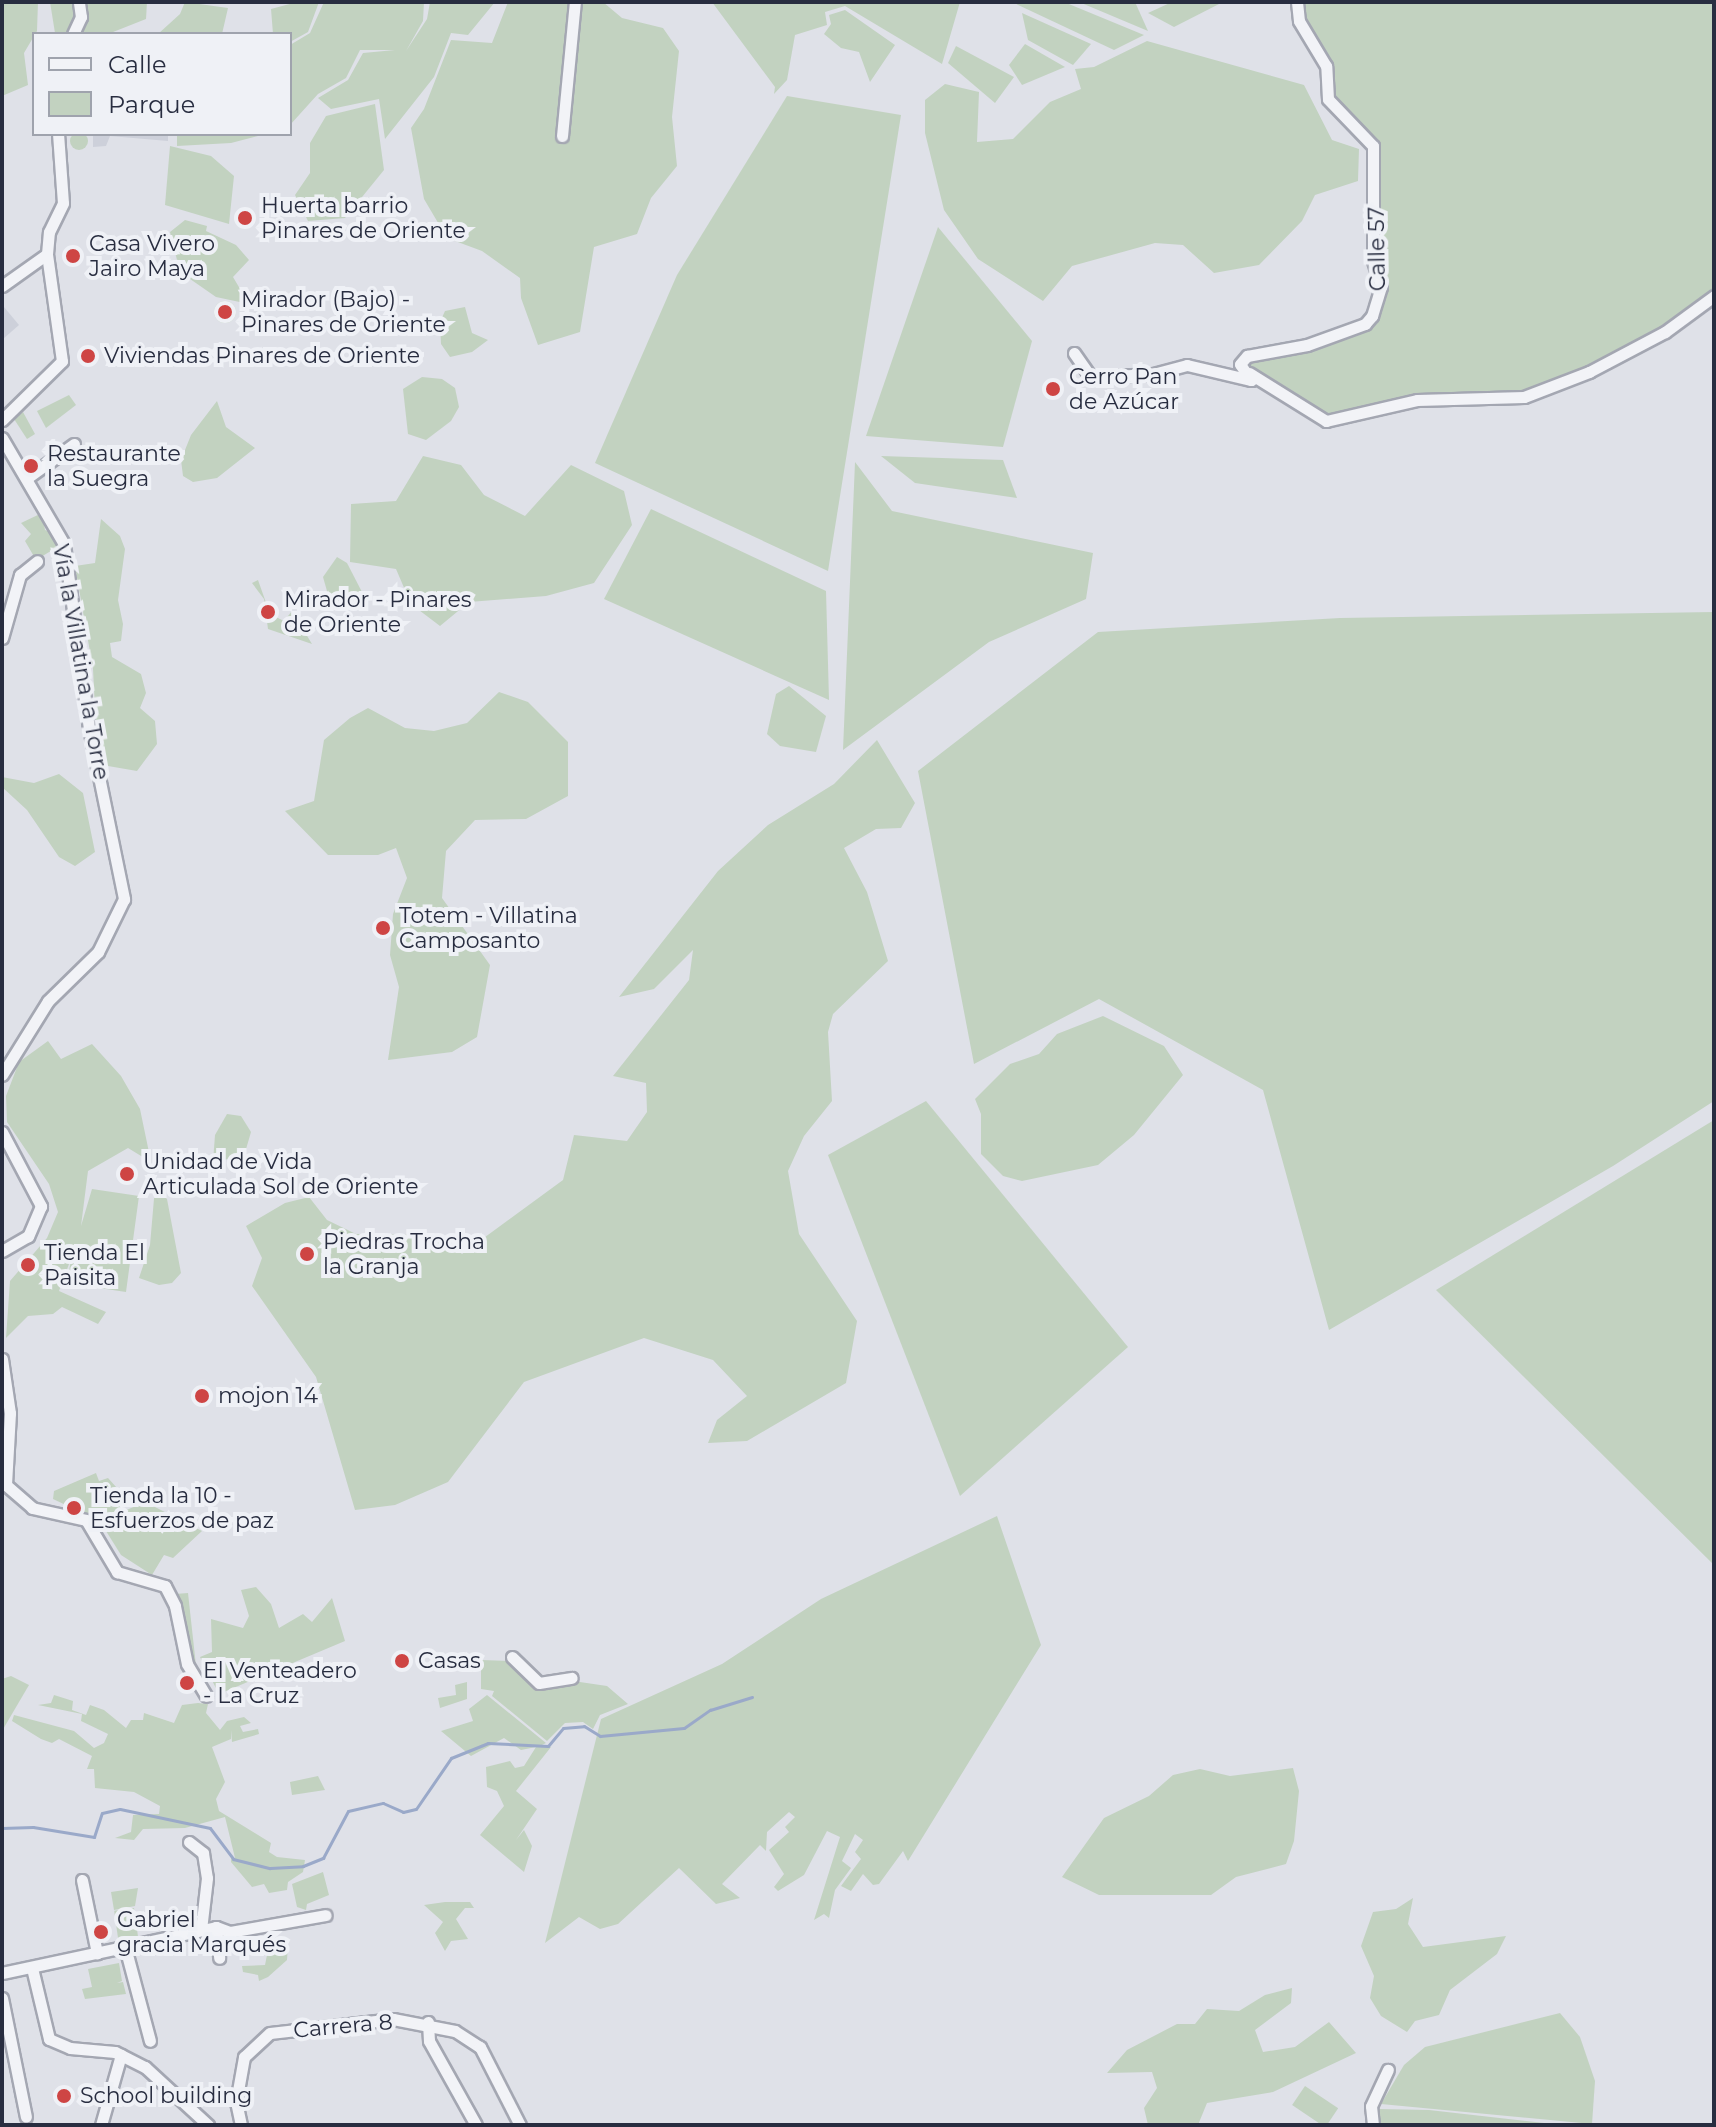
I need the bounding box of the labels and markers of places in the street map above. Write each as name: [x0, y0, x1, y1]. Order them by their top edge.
place label: Huerta barrio Pinares de Oriente: [261, 192, 466, 244]
marker: Huerta barrio Pinares de Oriente: [236, 209, 254, 227]
place label: Casa Vivero Jairo Maya: [89, 230, 215, 282]
marker: Casa Vivero Jairo Maya: [64, 247, 82, 265]
place label: Mirador (Bajo) - Pinares de Oriente: [241, 286, 446, 338]
marker: Mirador (Bajo) - Pinares de Oriente: [216, 303, 234, 321]
place label: Viviendas Pinares de Oriente: [104, 343, 420, 369]
marker: Viviendas Pinares de Oriente: [79, 347, 97, 365]
place label: Cerro Pan de Azúcar: [1069, 363, 1179, 414]
marker: Cerro Pan de Azúcar: [1044, 380, 1062, 398]
place label: Restaurante la Suegra: [47, 440, 181, 492]
marker: Restaurante la Suegra: [22, 457, 40, 475]
place label: Mirador - Pinares de Oriente: [284, 586, 471, 638]
marker: Mirador - Pinares de Oriente: [259, 603, 277, 621]
place label: Totem - Villatina Camposanto: [399, 902, 578, 954]
marker: Totem - Villatina Camposanto: [374, 919, 392, 937]
place label: Unidad de Vida Articulada Sol de Oriente: [143, 1148, 418, 1200]
marker: Unidad de Vida Articulada Sol de Oriente: [118, 1165, 136, 1183]
place label: Piedras Trocha la Granja: [323, 1228, 485, 1280]
place label: Tienda El Paisita: [44, 1239, 145, 1290]
marker: Piedras Trocha la Granja: [298, 1245, 316, 1263]
marker: Tienda El Paisita: [19, 1256, 37, 1274]
place label: mojon 14: [218, 1383, 318, 1409]
marker: mojon 14: [193, 1387, 211, 1405]
place label: Tienda la 10 - Esfuerzos de paz: [90, 1482, 274, 1534]
marker: Tienda la 10 - Esfuerzos de paz: [65, 1499, 83, 1517]
place label: Casas: [418, 1648, 481, 1674]
marker: Casas: [393, 1652, 411, 1670]
place label: El Venteadero - La Cruz: [203, 1657, 357, 1708]
marker: El Venteadero - La Cruz: [178, 1674, 196, 1692]
place label: Gabriel gracia Marqués: [117, 1906, 286, 1958]
marker: Gabriel gracia Marqués: [92, 1923, 110, 1941]
place label: School building: [80, 2083, 252, 2109]
marker: School building: [55, 2087, 73, 2105]

